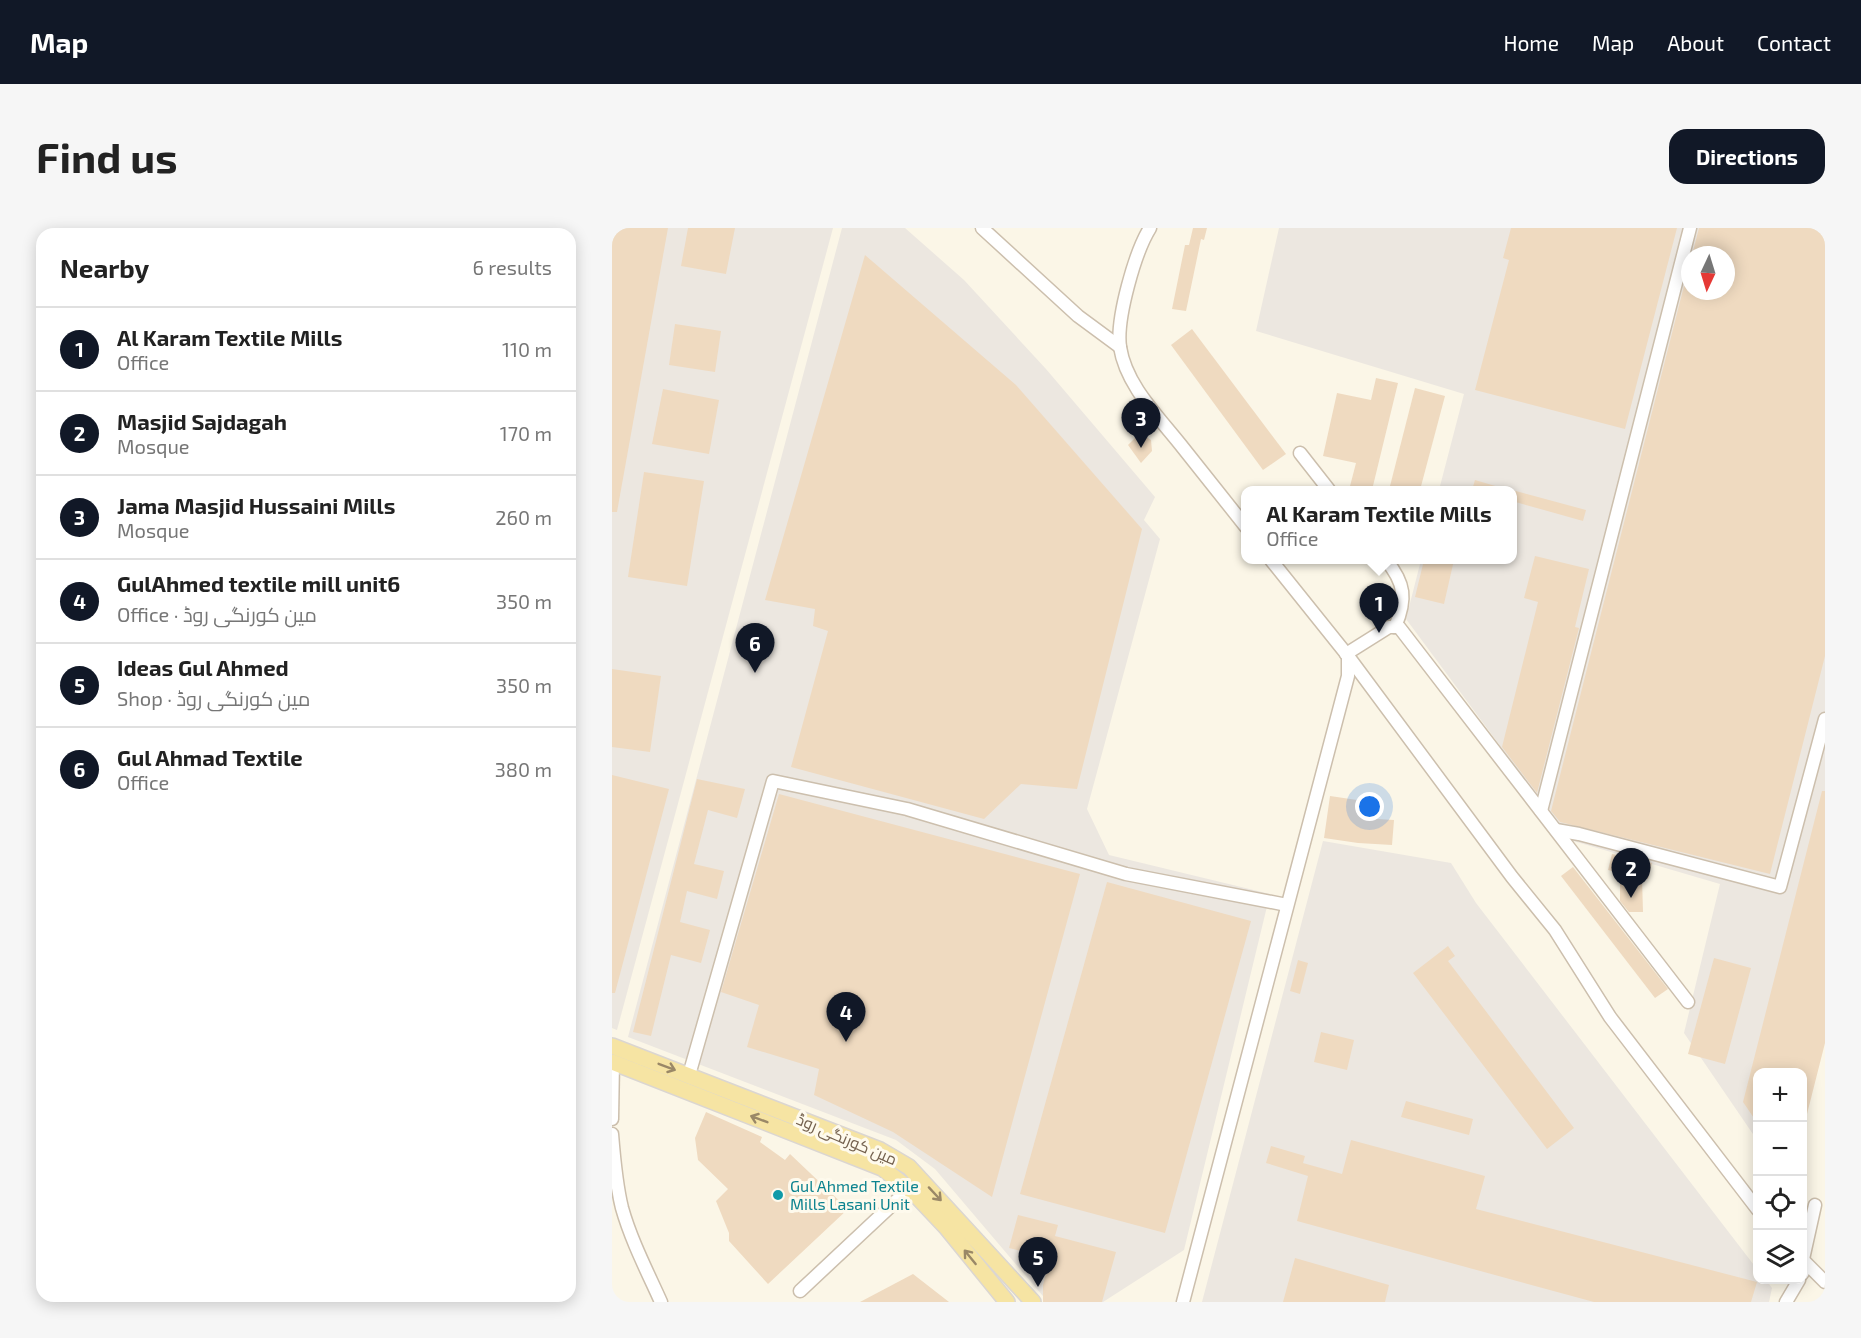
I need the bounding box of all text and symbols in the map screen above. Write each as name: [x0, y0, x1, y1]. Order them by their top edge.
text: Map: [30, 25, 88, 59]
text: Home: [1503, 30, 1559, 55]
text: Map: [1592, 30, 1634, 55]
text: About: [1667, 30, 1724, 55]
text: Contact: [1757, 30, 1831, 55]
button: Directions: [1669, 129, 1825, 184]
text: Find us: [36, 131, 178, 181]
north arrow: [1681, 246, 1735, 300]
text: Nearby: [60, 252, 149, 283]
text: 6 results: [472, 255, 552, 279]
text: Al Karam Textile Mills: [117, 324, 343, 350]
text: 1: [75, 337, 84, 361]
text: 110 m: [502, 337, 552, 361]
text: Office: [117, 350, 169, 374]
pin: 3: [1122, 398, 1160, 448]
text: Masjid Sajdagah: [117, 408, 287, 434]
text: 2: [74, 421, 85, 445]
text: 170 m: [500, 421, 552, 445]
text: Mosque: [117, 434, 190, 458]
popup: [1241, 486, 1517, 564]
text: Jama Masjid Hussaini Mills: [117, 492, 395, 518]
text: Al Karam Textile Mills: [1266, 500, 1492, 526]
text: 3: [74, 505, 85, 529]
text: 260 m: [495, 505, 552, 529]
text: Mosque: [117, 518, 190, 542]
text: Office: [1266, 526, 1319, 550]
text: GulAhmed textile mill unit6: [117, 570, 400, 596]
pin: 1: [1360, 584, 1398, 633]
text: 4: [73, 589, 86, 613]
text: 350 m: [496, 589, 552, 613]
text: Office · مین کورنگی روڈ: [117, 602, 317, 626]
pin: 6: [736, 624, 774, 673]
text: Ideas Gul Ahmed: [117, 654, 289, 680]
text: 5: [74, 673, 85, 697]
text: 350 m: [496, 673, 552, 697]
text: Shop · مین کورنگی روڈ: [117, 686, 310, 710]
text: Gul Ahmad Textile: [117, 744, 303, 770]
text: 6: [74, 757, 85, 781]
text: 380 m: [495, 757, 552, 781]
text: Office: [117, 770, 169, 794]
your location: [1355, 792, 1384, 821]
pin: 2: [1612, 848, 1650, 898]
pin: 4: [826, 992, 866, 1042]
one-way arrow: [657, 1062, 676, 1073]
map controls: [1753, 1068, 1807, 1284]
button: +: [1753, 1068, 1807, 1122]
street label: مین کورنگی روڈ: [793, 1109, 900, 1170]
one-way arrow: [750, 1112, 769, 1123]
button: −: [1753, 1122, 1807, 1176]
place label: Gul Ahmed Textile Mills Lasani Unit: [790, 1176, 919, 1213]
button: locate: [1753, 1176, 1807, 1230]
one-way arrow: [928, 1186, 942, 1201]
marker: Gul Ahmed Textile Mills Lasani Unit: [771, 1188, 785, 1202]
button: layers: [1753, 1230, 1807, 1284]
pin: 5: [1018, 1238, 1058, 1287]
one-way arrow: [963, 1249, 976, 1265]

